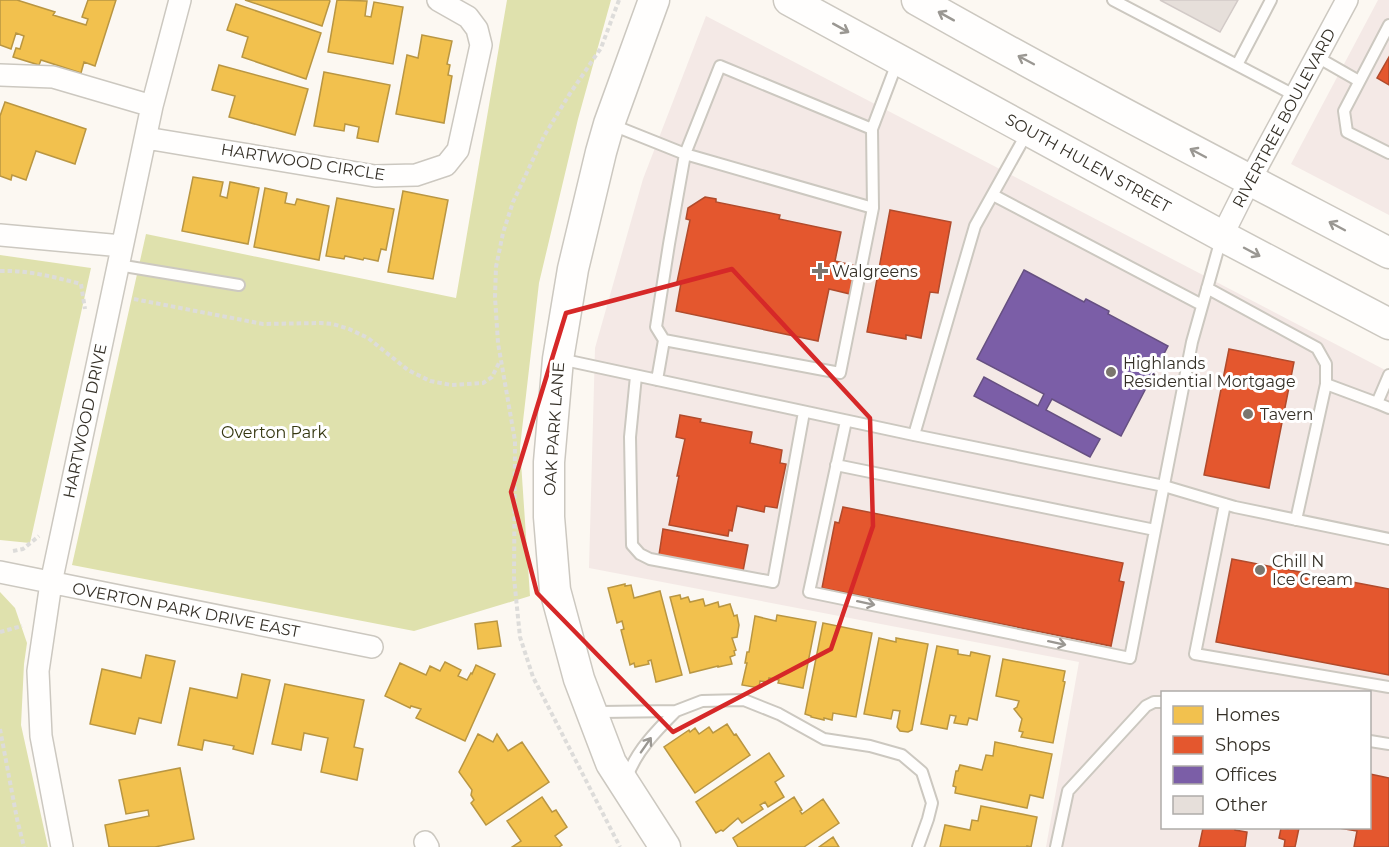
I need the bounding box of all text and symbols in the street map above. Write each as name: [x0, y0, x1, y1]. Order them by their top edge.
one-way arrow: [938, 10, 955, 22]
one-way arrow: [831, 23, 849, 34]
street label: RIVERTREE BOULEVARD: [1229, 25, 1339, 211]
one-way arrow: [1018, 54, 1036, 65]
street label: SOUTH HULEN STREET: [1002, 110, 1175, 217]
street label: HARTWOOD CIRCLE: [220, 140, 386, 184]
one-way arrow: [1190, 147, 1207, 159]
one-way arrow: [1329, 220, 1346, 232]
one-way arrow: [1242, 246, 1260, 258]
place label: Walgreens: [832, 262, 918, 281]
marker: Walgreens: [813, 264, 827, 278]
street label: HARTWOOD DRIVE: [59, 342, 111, 500]
place label: Highlands Residential Mortgage: [1123, 354, 1296, 391]
street label: OAK PARK LANE: [540, 361, 568, 497]
marker: Highlands Residential Mortgage: [1104, 365, 1118, 379]
place label: Tavern: [1260, 405, 1313, 424]
marker: Tavern: [1241, 407, 1255, 421]
park label: Overton Park: [221, 423, 327, 442]
place label: Chill N Ice Cream: [1272, 552, 1353, 589]
marker: Chill N Ice Cream: [1253, 563, 1267, 577]
street label: OVERTON PARK DRIVE EAST: [71, 579, 302, 642]
one-way arrow: [856, 598, 875, 609]
one-way arrow: [1047, 638, 1066, 649]
legend: [1161, 691, 1371, 829]
text: Homes: [1215, 704, 1280, 726]
text: Shops: [1215, 734, 1271, 756]
one-way arrow: [640, 737, 652, 753]
text: Offices: [1215, 764, 1277, 786]
text: Other: [1215, 794, 1268, 816]

